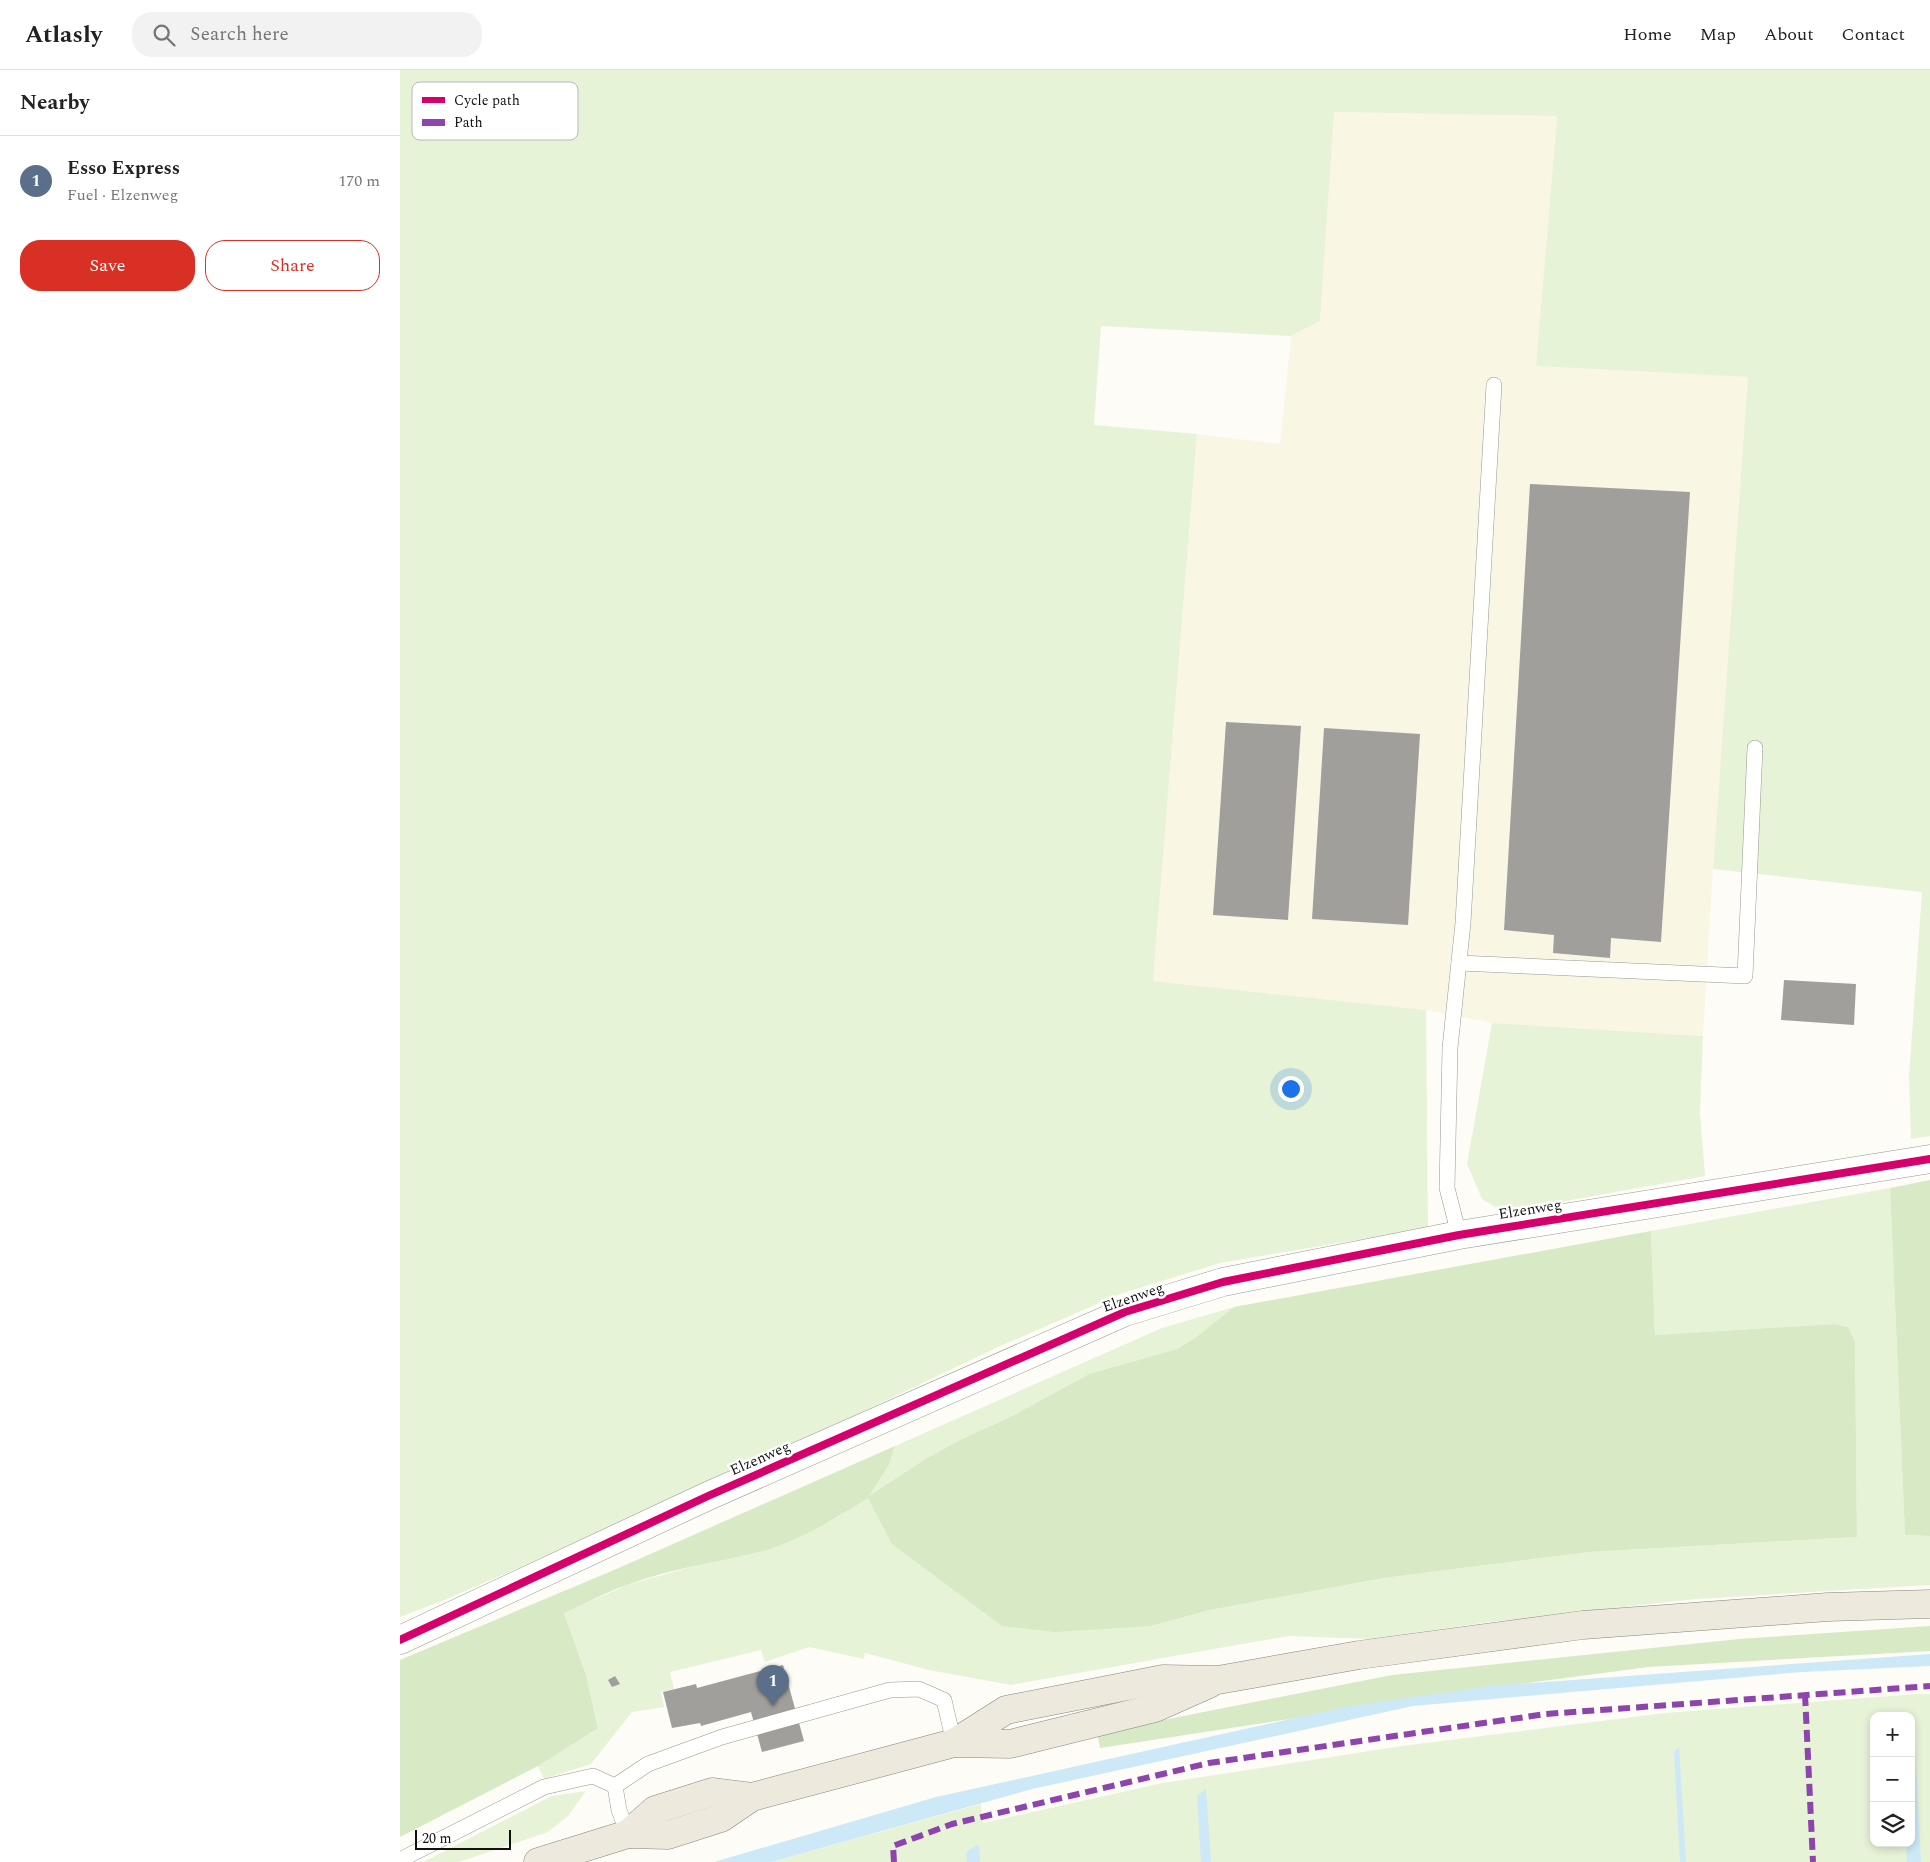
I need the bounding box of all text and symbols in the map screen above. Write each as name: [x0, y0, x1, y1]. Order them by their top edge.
search box: [132, 12, 482, 57]
text: Atlasly: [25, 17, 102, 53]
text: Search here: [190, 20, 289, 49]
icon: search: [150, 21, 178, 49]
text: Home: [1623, 21, 1672, 48]
text: Map: [1700, 21, 1736, 48]
text: About: [1764, 21, 1814, 48]
text: Contact: [1842, 21, 1905, 48]
legend: [412, 82, 578, 140]
text: Nearby: [20, 87, 90, 119]
text: Cycle path: [454, 90, 520, 111]
text: Path: [454, 112, 483, 133]
text: Esso Express: [67, 154, 180, 183]
text: 1: [32, 169, 40, 193]
text: 170 m: [338, 169, 380, 193]
text: Fuel · Elzenweg: [67, 183, 178, 207]
button: Save: [20, 240, 195, 291]
button: Share: [205, 240, 380, 291]
your location: [1278, 1076, 1304, 1102]
street label: Elzenweg: [1497, 1193, 1563, 1226]
street label: Elzenweg: [1099, 1276, 1167, 1319]
street label: Elzenweg: [726, 1435, 794, 1482]
pin: 1: [757, 1665, 789, 1706]
map controls: [1870, 1712, 1915, 1847]
button: +: [1870, 1712, 1915, 1757]
button: −: [1870, 1757, 1915, 1802]
button: layers: [1870, 1802, 1915, 1847]
scale bar: [415, 1827, 511, 1850]
text: 20 m: [422, 1828, 452, 1849]

